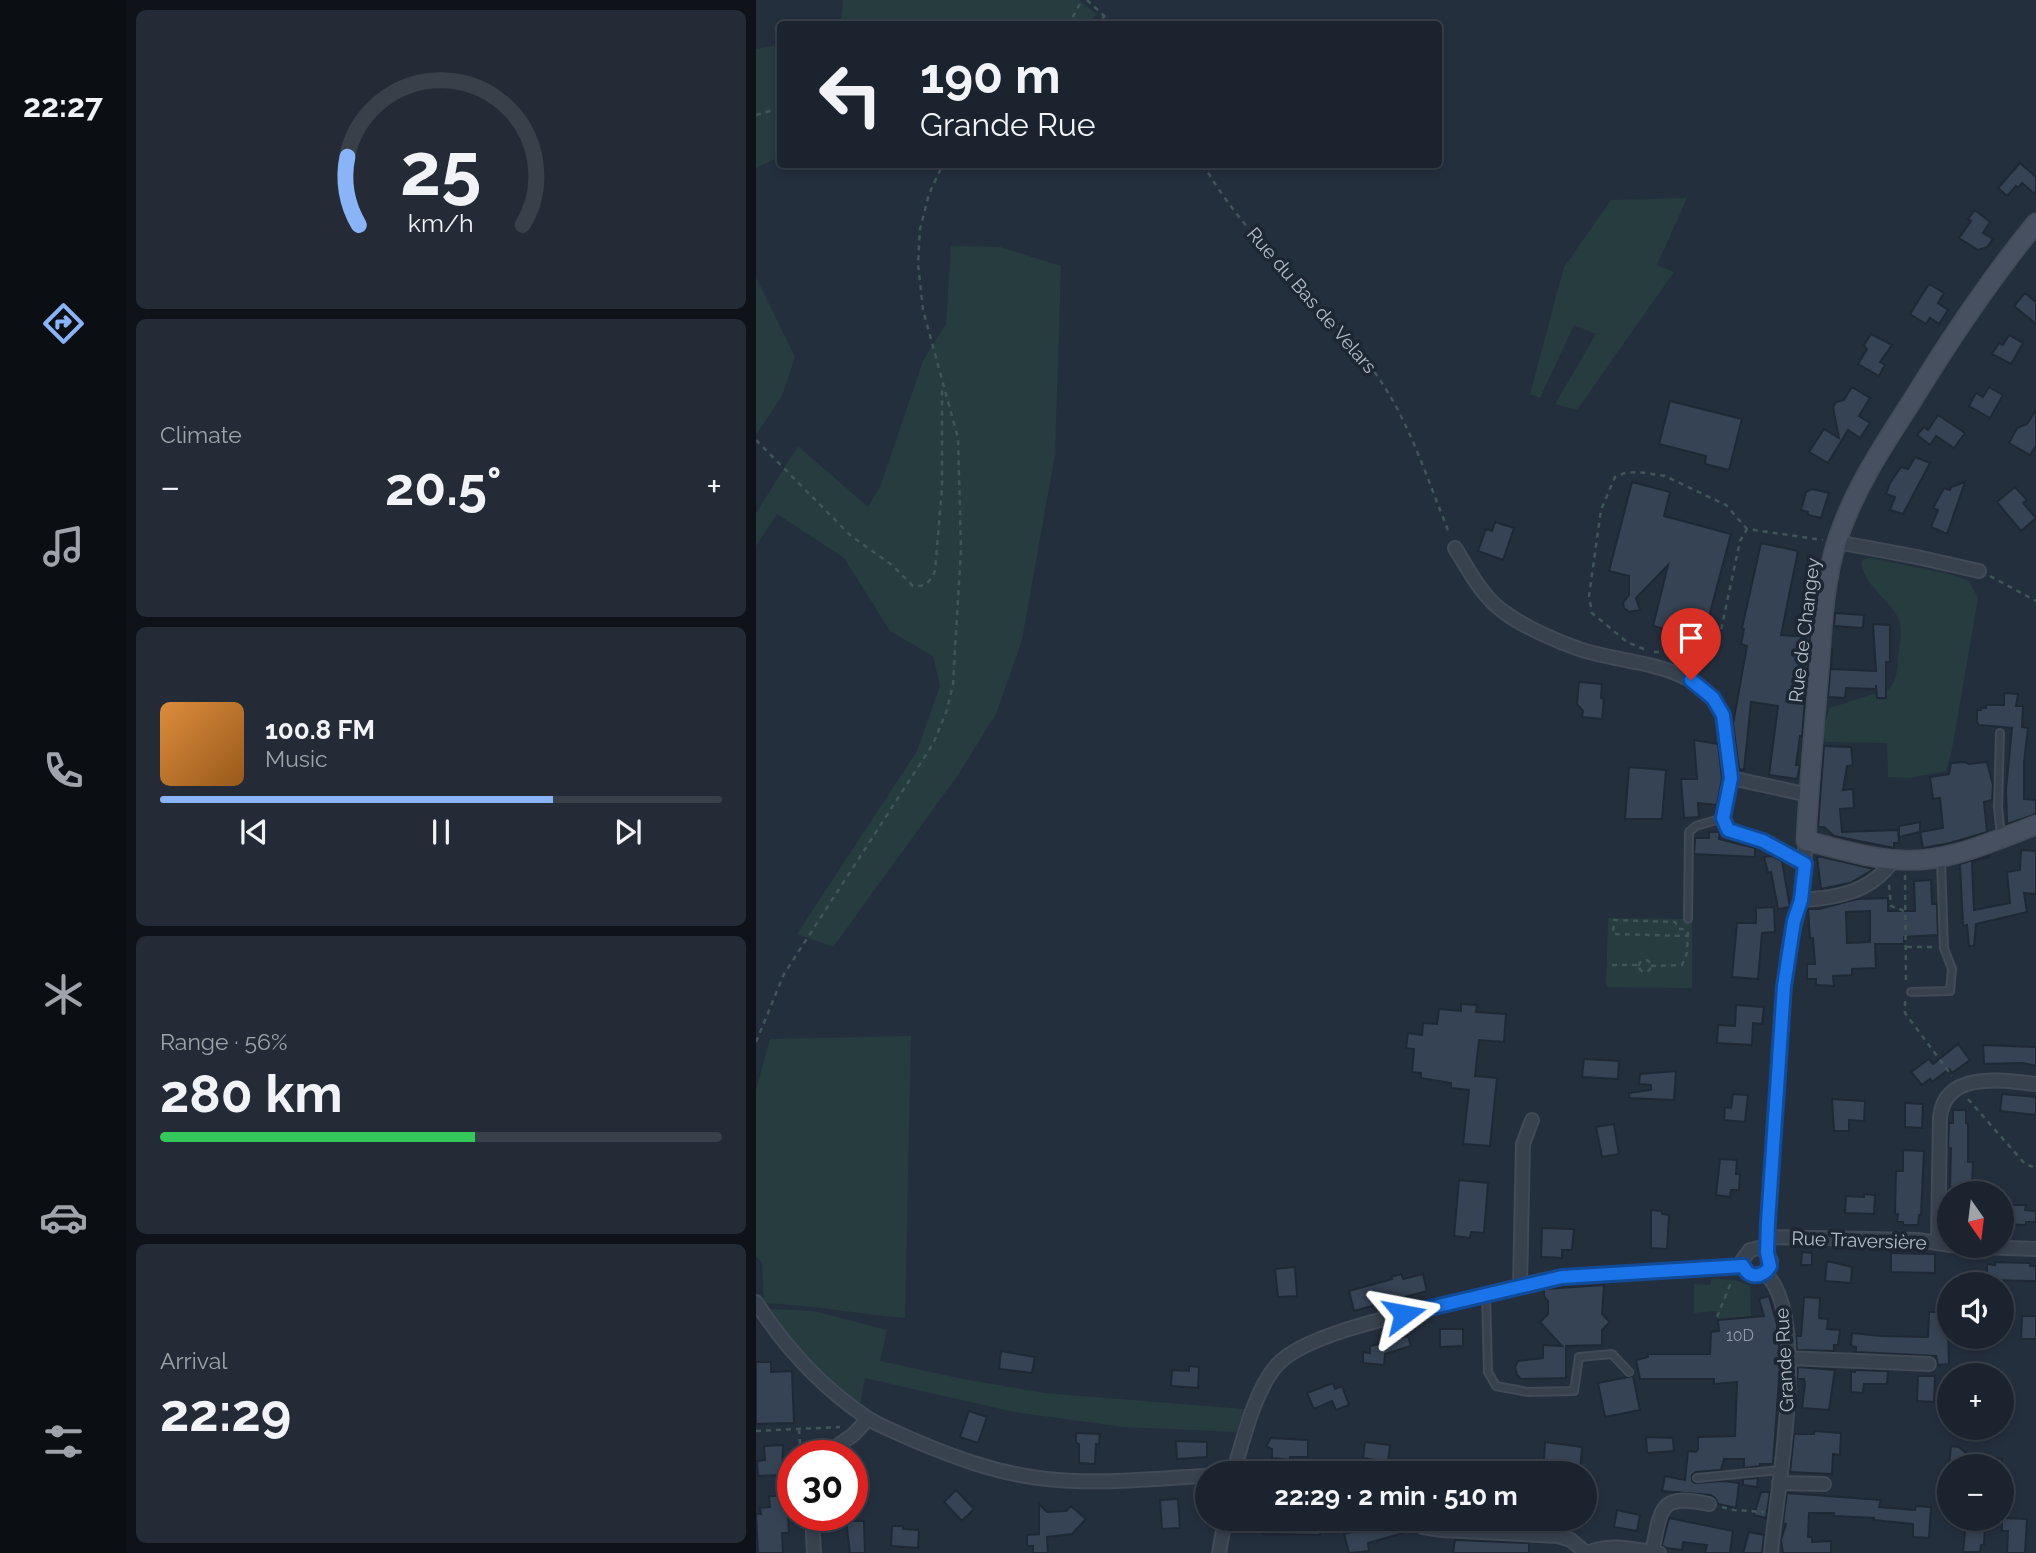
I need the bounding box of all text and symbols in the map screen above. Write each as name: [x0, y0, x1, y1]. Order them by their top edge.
text: 190 m: [920, 47, 1061, 104]
icon: left: [805, 49, 896, 140]
text: 22:27: [23, 87, 103, 124]
text: Grande Rue: [920, 106, 1095, 143]
text: 25: [400, 128, 482, 213]
text: km/h: [408, 208, 474, 238]
street label: Rue du Bas de Velars: [1243, 223, 1381, 377]
icon: directions: [39, 299, 88, 348]
text: Climate: [160, 421, 242, 448]
text: 20.5°: [385, 456, 502, 517]
text: −: [160, 464, 180, 509]
text: +: [706, 464, 722, 509]
icon: music: [39, 522, 88, 571]
street label: Rue de Changey: [1784, 556, 1824, 704]
pin: [1661, 608, 1721, 680]
icon: arrive: [1672, 619, 1710, 657]
text: 100.8 FM: [265, 715, 375, 745]
text: Music: [265, 745, 328, 772]
icon: phone: [39, 746, 88, 795]
icon: previous: [235, 813, 273, 851]
icon: pause: [422, 813, 460, 851]
icon: next: [609, 813, 647, 851]
icon: climate: [39, 970, 88, 1019]
text: Range · 56%: [160, 1028, 287, 1055]
text: 280 km: [160, 1063, 343, 1124]
north arrow: [1937, 1181, 2014, 1258]
map controls: [1937, 1181, 2014, 1531]
icon: car: [39, 1193, 88, 1242]
street label: Rue Traversière: [1791, 1227, 1927, 1253]
button: sound: [1937, 1272, 2014, 1349]
position arrow: [1367, 1277, 1441, 1351]
street label: Grande Rue: [1770, 1307, 1798, 1413]
house number: 10D: [1726, 1326, 1754, 1345]
text: Arrival: [160, 1347, 227, 1374]
button: +: [1937, 1363, 2014, 1440]
text: 22:29: [160, 1382, 291, 1443]
icon: filters: [39, 1417, 88, 1466]
speed limit sign: 30: [777, 1440, 868, 1531]
button: −: [1937, 1454, 2014, 1531]
text: 22:29 · 2 min · 510 m: [1274, 1481, 1518, 1511]

